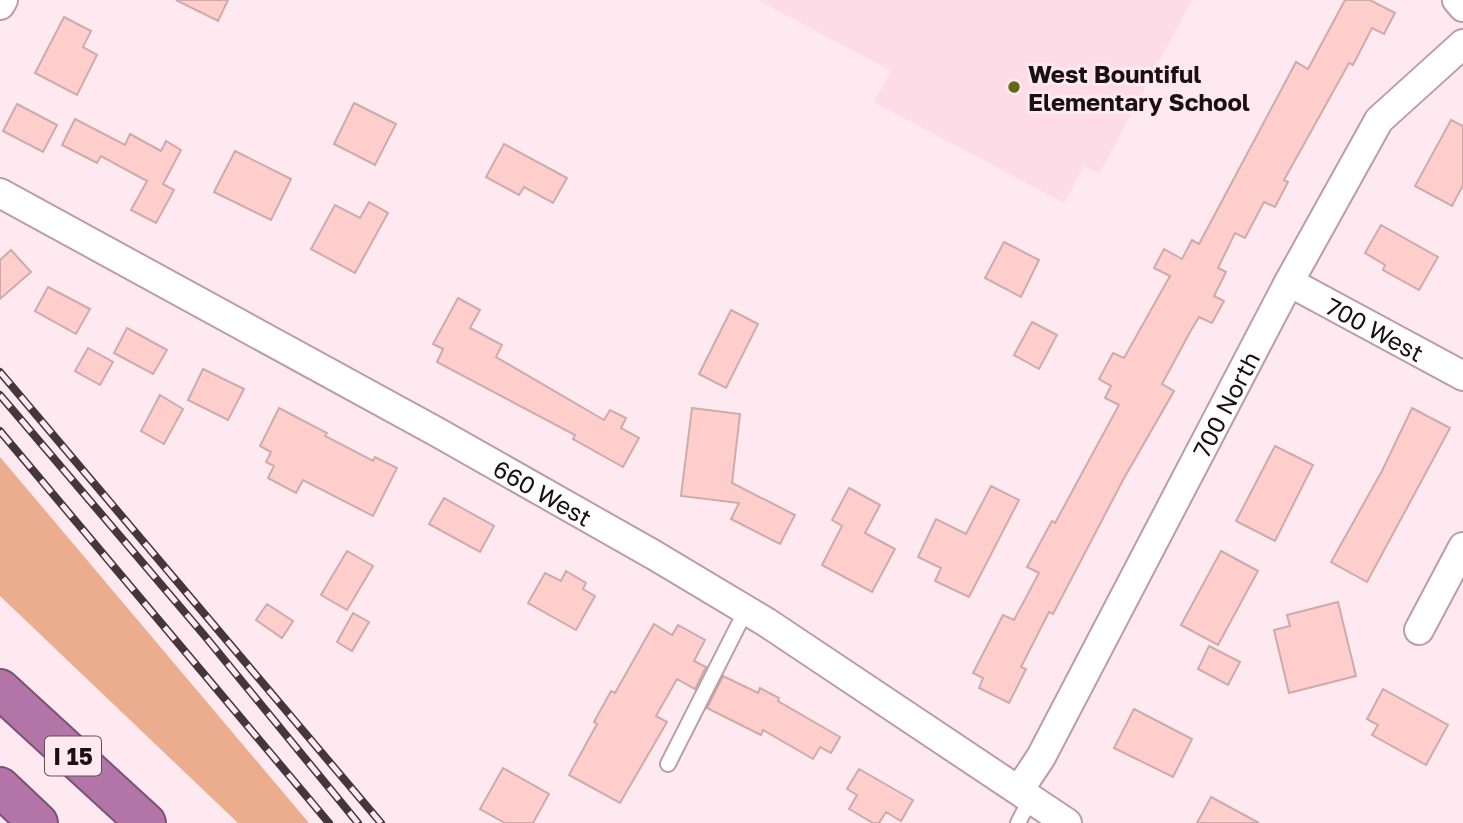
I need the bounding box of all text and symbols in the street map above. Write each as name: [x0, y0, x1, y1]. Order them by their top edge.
place label: West Bountiful Elementary School: [1028, 59, 1250, 116]
marker: West Bountiful Elementary School: [1006, 79, 1022, 95]
street label: 700 West: [1321, 290, 1429, 367]
street label: 700 North: [1186, 346, 1265, 462]
street label: 660 West: [489, 453, 597, 531]
road number: I 15: [45, 736, 101, 776]

